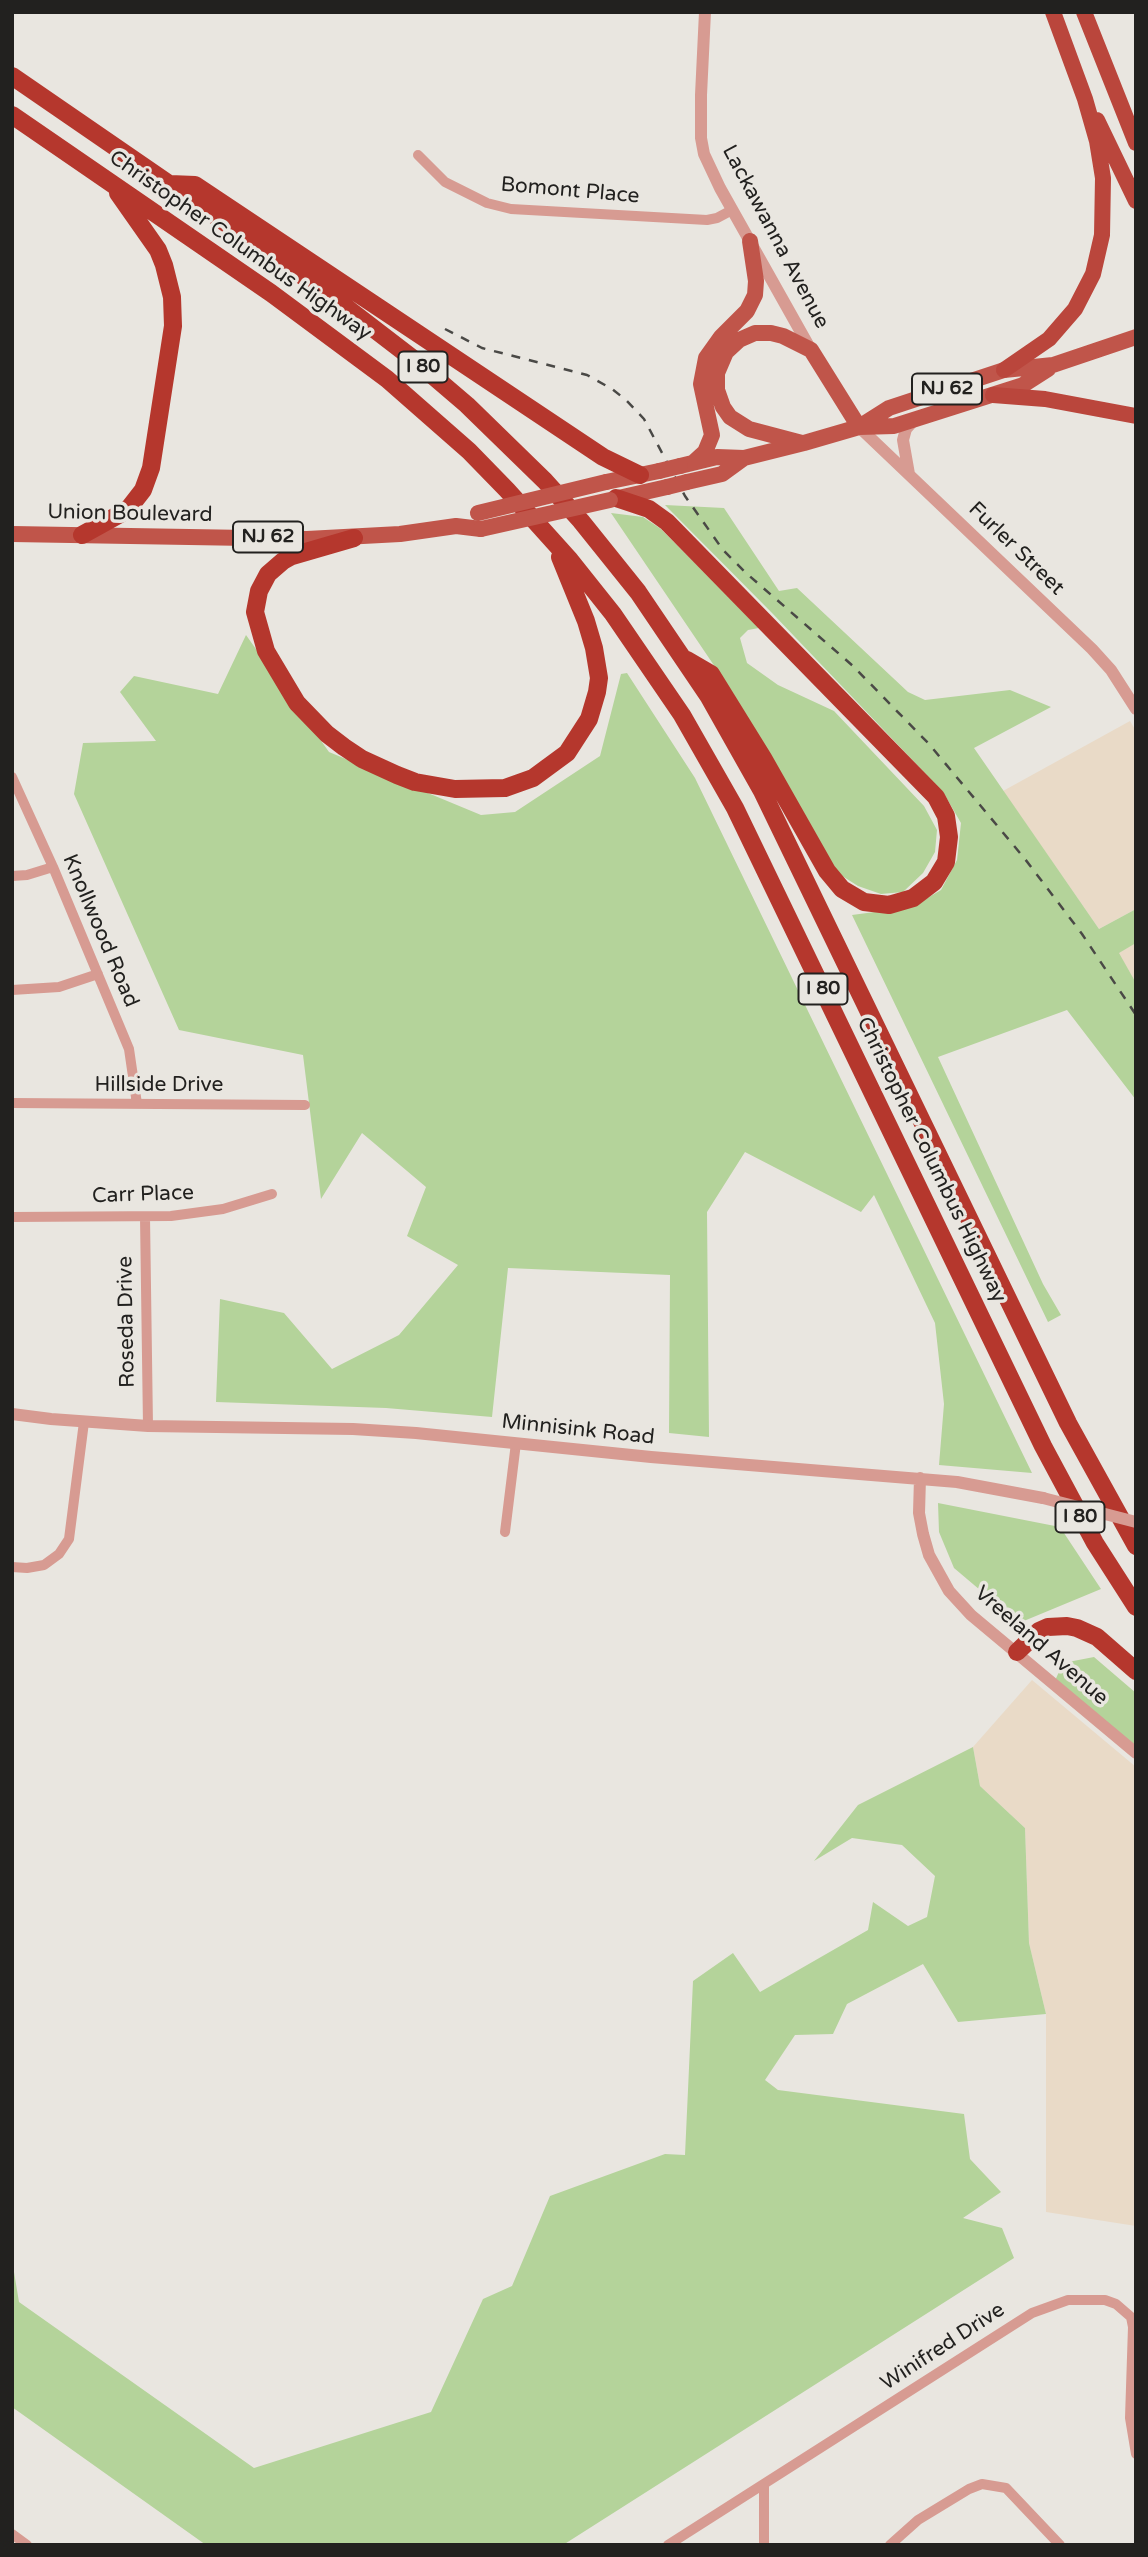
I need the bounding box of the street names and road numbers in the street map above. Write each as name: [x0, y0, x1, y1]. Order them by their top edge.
street label: Lackawanna Avenue: [716, 141, 834, 333]
street label: Christopher Columbus Highway: [104, 145, 376, 347]
street label: Bomont Place: [500, 172, 640, 210]
road number: I 80: [398, 352, 448, 382]
road number: NJ 62: [912, 374, 982, 404]
street label: Furler Street: [963, 497, 1069, 601]
street label: Union Boulevard: [47, 500, 213, 528]
road number: NJ 62: [233, 522, 303, 552]
street label: Knollwood Road: [56, 851, 144, 1011]
road number: I 80: [798, 973, 848, 1004]
street label: Christopher Columbus Highway: [851, 1013, 1011, 1307]
street label: Hillside Drive: [95, 1072, 223, 1098]
street label: Carr Place: [92, 1181, 194, 1209]
street label: Roseda Drive: [113, 1256, 141, 1388]
street label: Minnisink Road: [500, 1409, 656, 1451]
road number: I 80: [1056, 1502, 1104, 1532]
street label: Vreeland Avenue: [969, 1581, 1113, 1711]
street label: Winifred Drive: [876, 2298, 1010, 2396]

